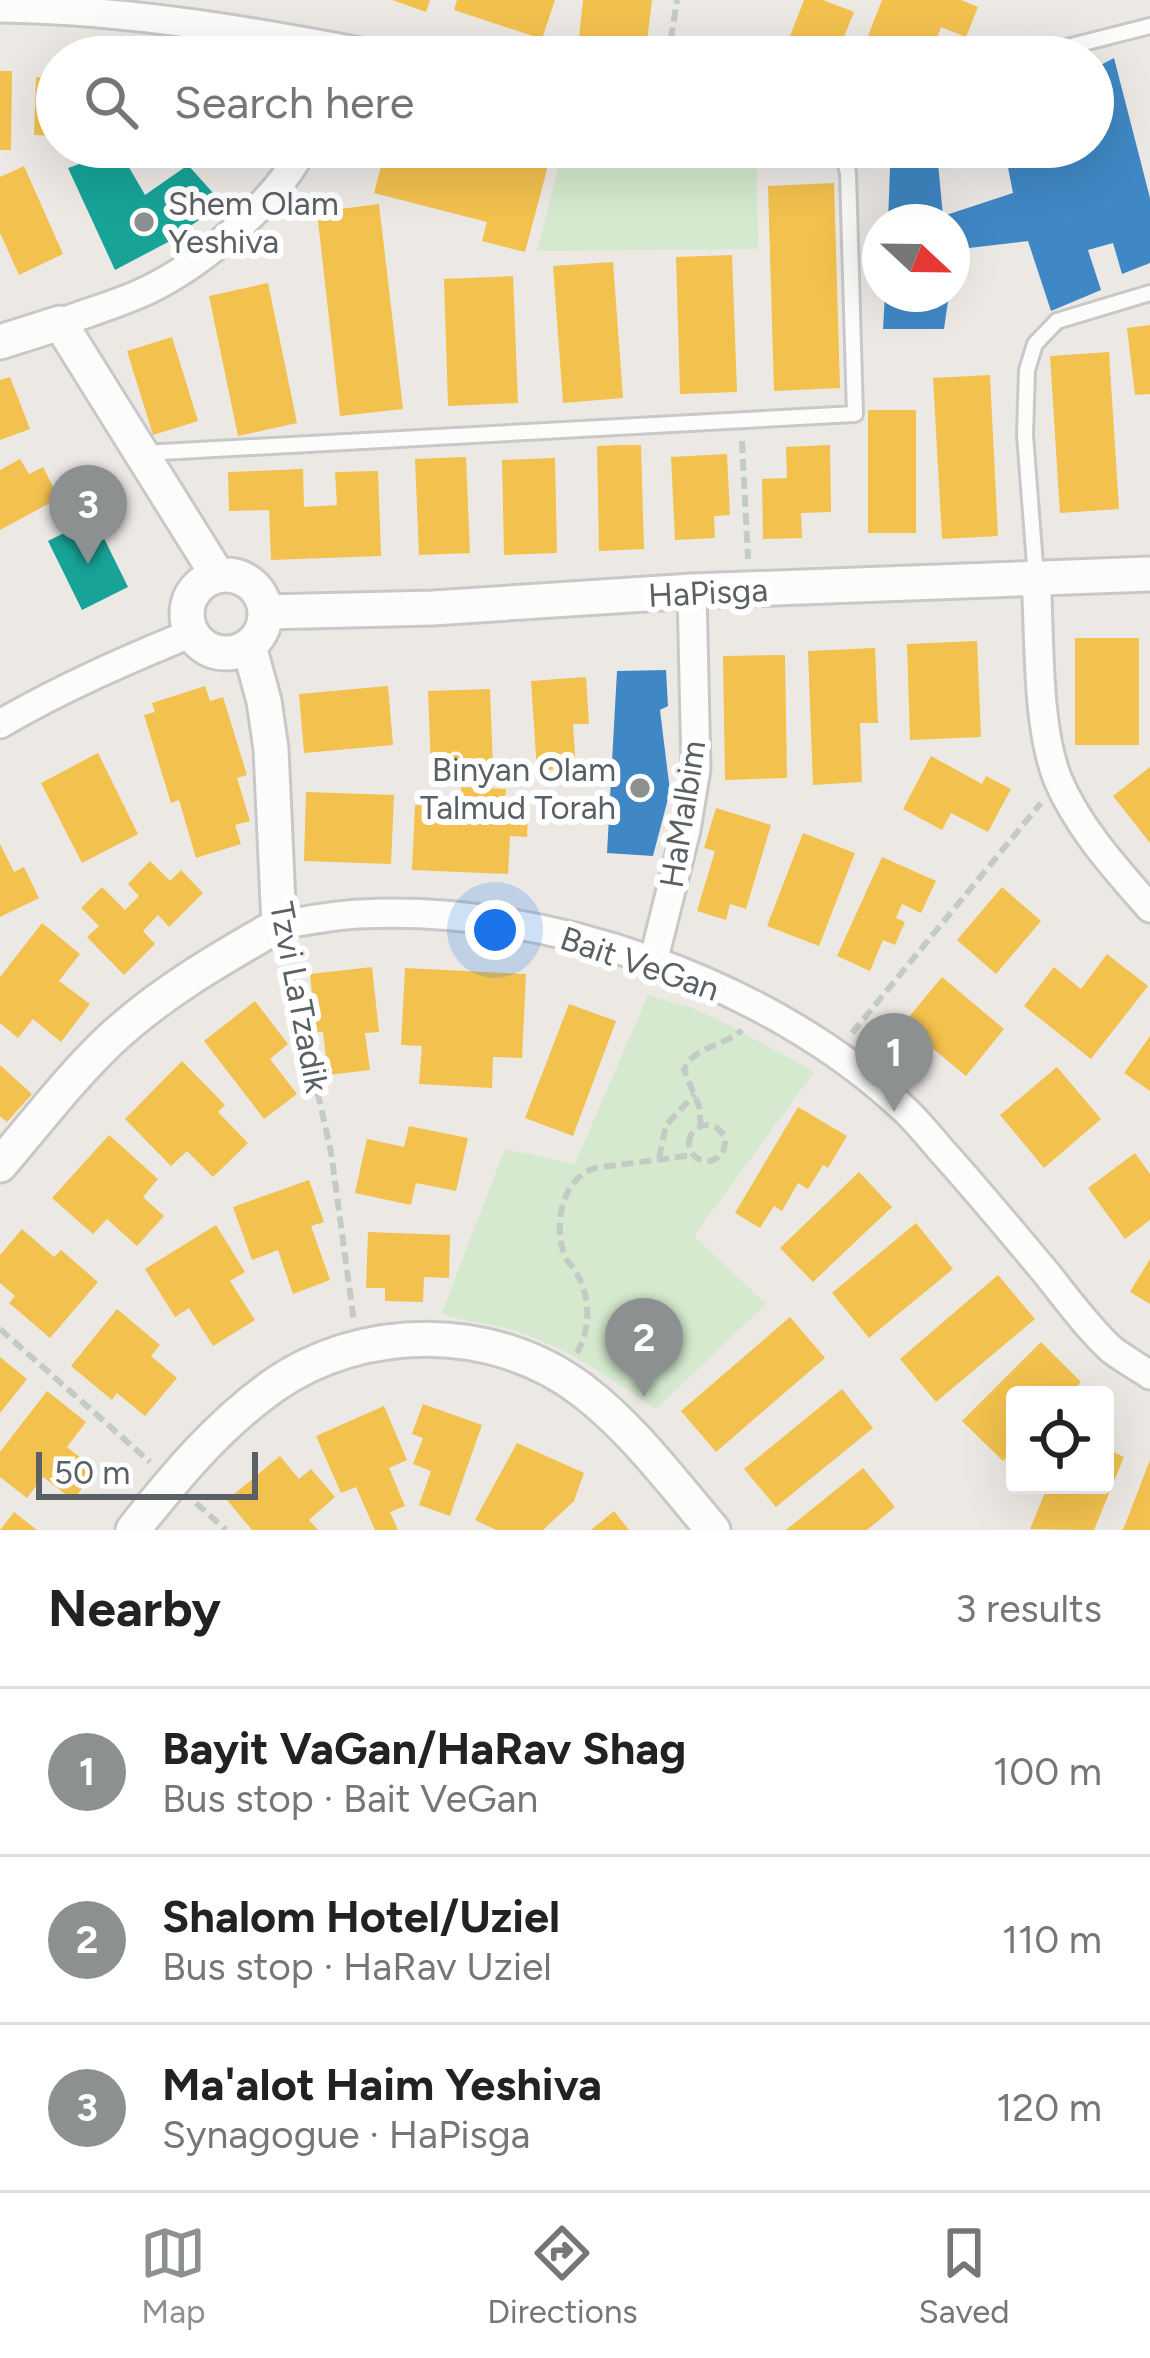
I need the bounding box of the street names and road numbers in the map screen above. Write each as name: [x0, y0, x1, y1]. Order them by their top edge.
street label: HaPisga: [647, 570, 769, 615]
street label: HaMalbim: [652, 738, 713, 891]
street label: Tzvi LaTzadik: [262, 899, 337, 1096]
street label: Bait VeGan: [555, 918, 724, 1009]

